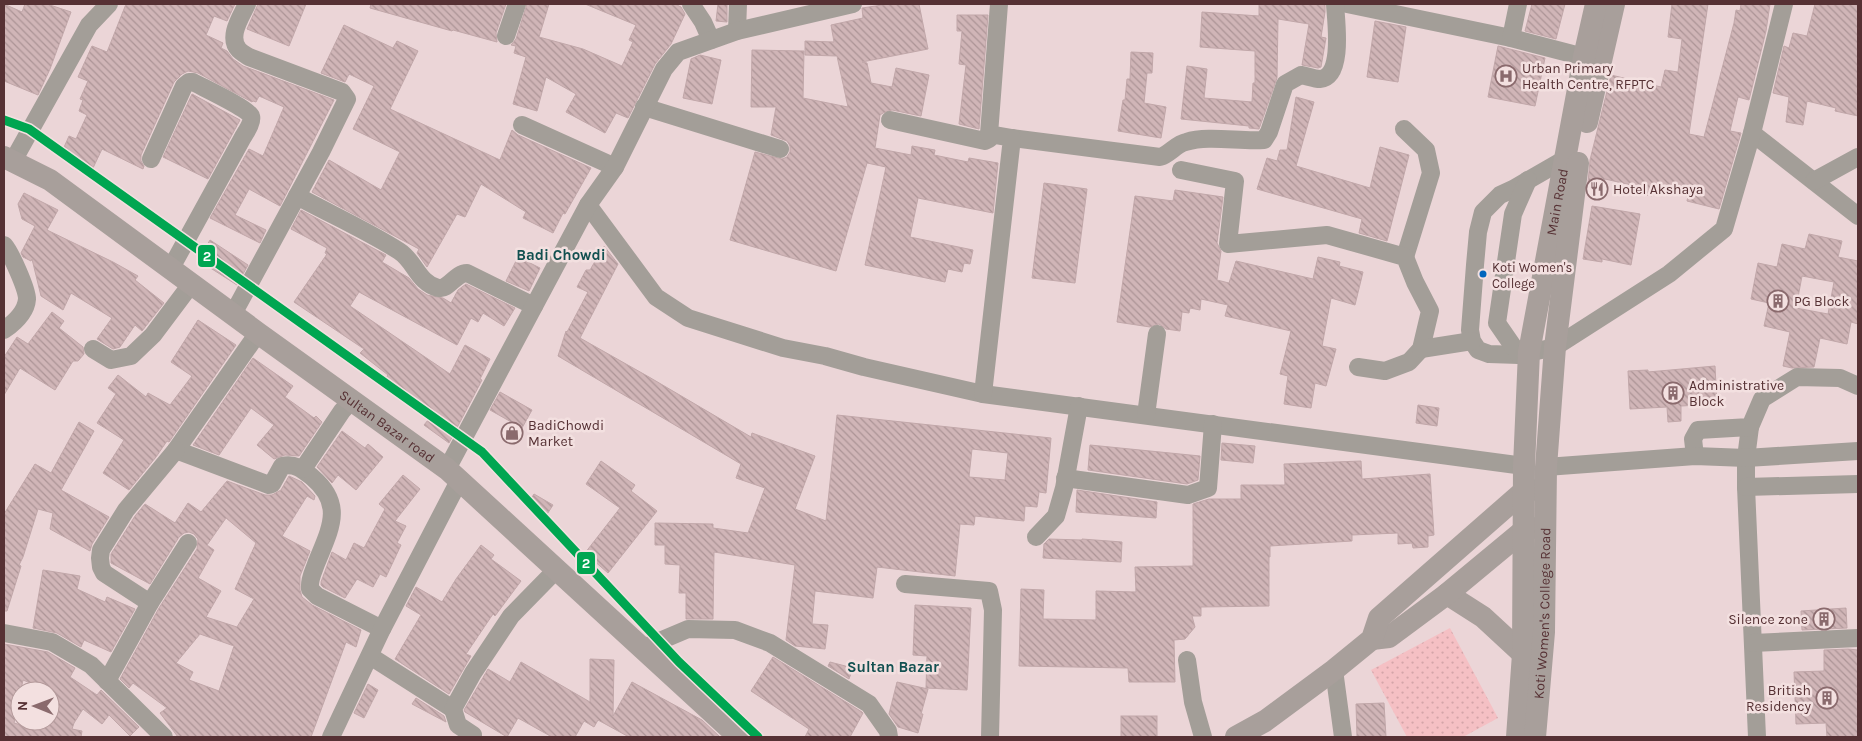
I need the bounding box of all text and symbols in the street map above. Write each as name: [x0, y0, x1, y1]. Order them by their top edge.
place label: Urban Primary Health Centre, RFPTC: [1522, 60, 1654, 93]
hospital icon: Urban Primary Health Centre, RFPTC: [1494, 64, 1518, 88]
street label: Main Road: [1543, 167, 1572, 237]
restaurant icon: Hotel Akshaya: [1585, 177, 1609, 201]
place label: Hotel Akshaya: [1613, 181, 1703, 198]
line badge: 2: [197, 244, 216, 268]
district label: Badi Chowdi: [516, 246, 606, 264]
text: 2: [203, 248, 211, 265]
place label: Koti Women's College: [1492, 260, 1573, 291]
marker: Koti Women's College: [1478, 269, 1488, 279]
building icon: PG Block: [1766, 289, 1790, 313]
place label: PG Block: [1794, 293, 1850, 310]
place label: Administrative Block: [1689, 377, 1784, 410]
building icon: Administrative Block: [1661, 381, 1685, 405]
street label: Sultan Bazar road: [336, 386, 438, 467]
place label: BadiChowdi Market: [528, 417, 604, 450]
shop icon: BadiChowdi Market: [500, 421, 524, 445]
street label: Koti Women's College Road: [1530, 527, 1554, 700]
line badge: 2: [576, 551, 596, 575]
text: 2: [582, 555, 590, 572]
building icon: Silence zone: [1812, 607, 1836, 631]
place label: Silence zone: [1728, 611, 1808, 628]
district label: Sultan Bazar: [847, 658, 939, 676]
north arrow: [10, 681, 60, 731]
place label: British Residency: [1746, 682, 1811, 715]
building icon: British Residency: [1815, 686, 1839, 710]
text: N: [14, 701, 31, 711]

